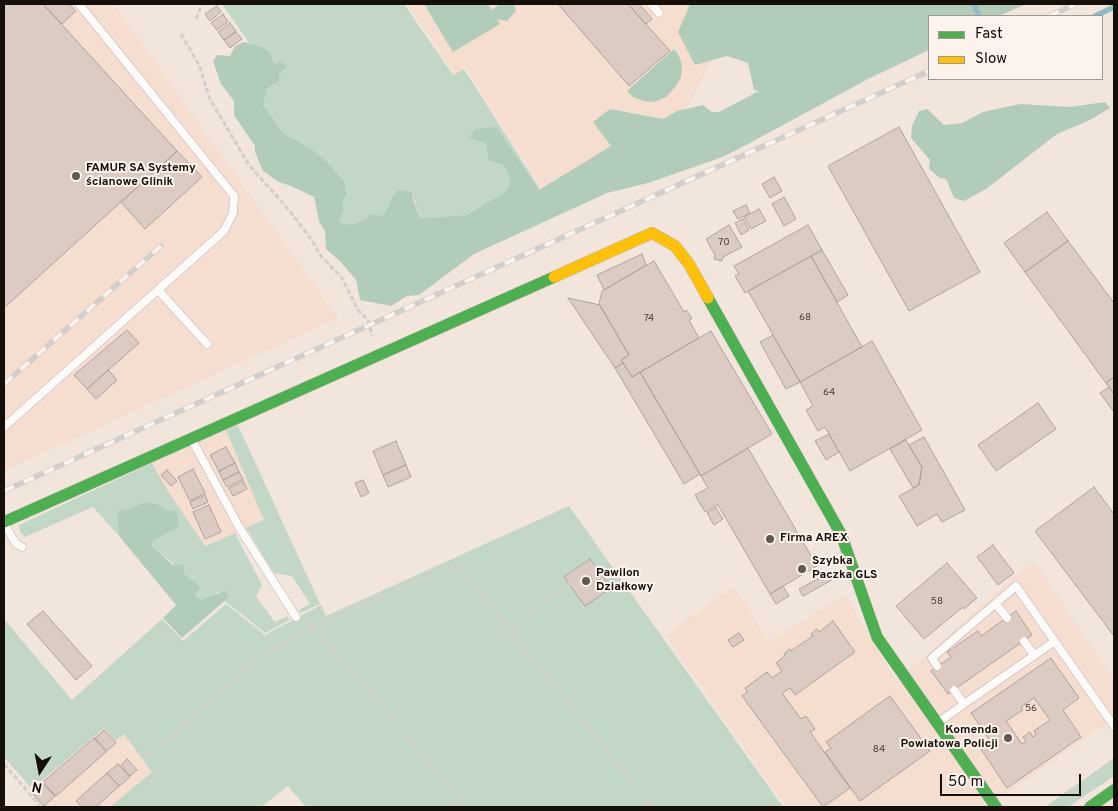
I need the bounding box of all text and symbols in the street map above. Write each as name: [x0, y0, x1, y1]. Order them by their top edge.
legend: [928, 15, 1103, 80]
text: Fast: [975, 25, 1003, 44]
text: Slow: [975, 50, 1007, 69]
place label: FAMUR SA Systemy ścianowe Glinik: [86, 162, 196, 190]
marker: FAMUR SA Systemy ścianowe Glinik: [70, 170, 82, 182]
house number: 70: [718, 237, 730, 249]
house number: 68: [799, 312, 811, 324]
house number: 74: [644, 313, 654, 325]
house number: 64: [823, 387, 835, 399]
place label: Firma AREX: [780, 532, 848, 546]
marker: Firma AREX: [764, 533, 776, 545]
place label: Szybka Paczka GLS: [812, 555, 877, 583]
marker: Szybka Paczka GLS: [796, 563, 808, 575]
place label: Pawilon Działkowy: [596, 567, 653, 595]
marker: Pawilon Działkowy: [580, 575, 592, 587]
house number: 58: [931, 596, 943, 608]
house number: 56: [1025, 703, 1037, 715]
place label: Komenda Powiatowa Policji: [901, 724, 998, 752]
marker: Komenda Powiatowa Policji: [1002, 732, 1014, 744]
house number: 84: [873, 744, 885, 756]
north arrow: [15, 746, 65, 796]
scale bar: [943, 764, 1084, 796]
text: 50 m: [948, 773, 983, 792]
text: N: [30, 777, 44, 796]

